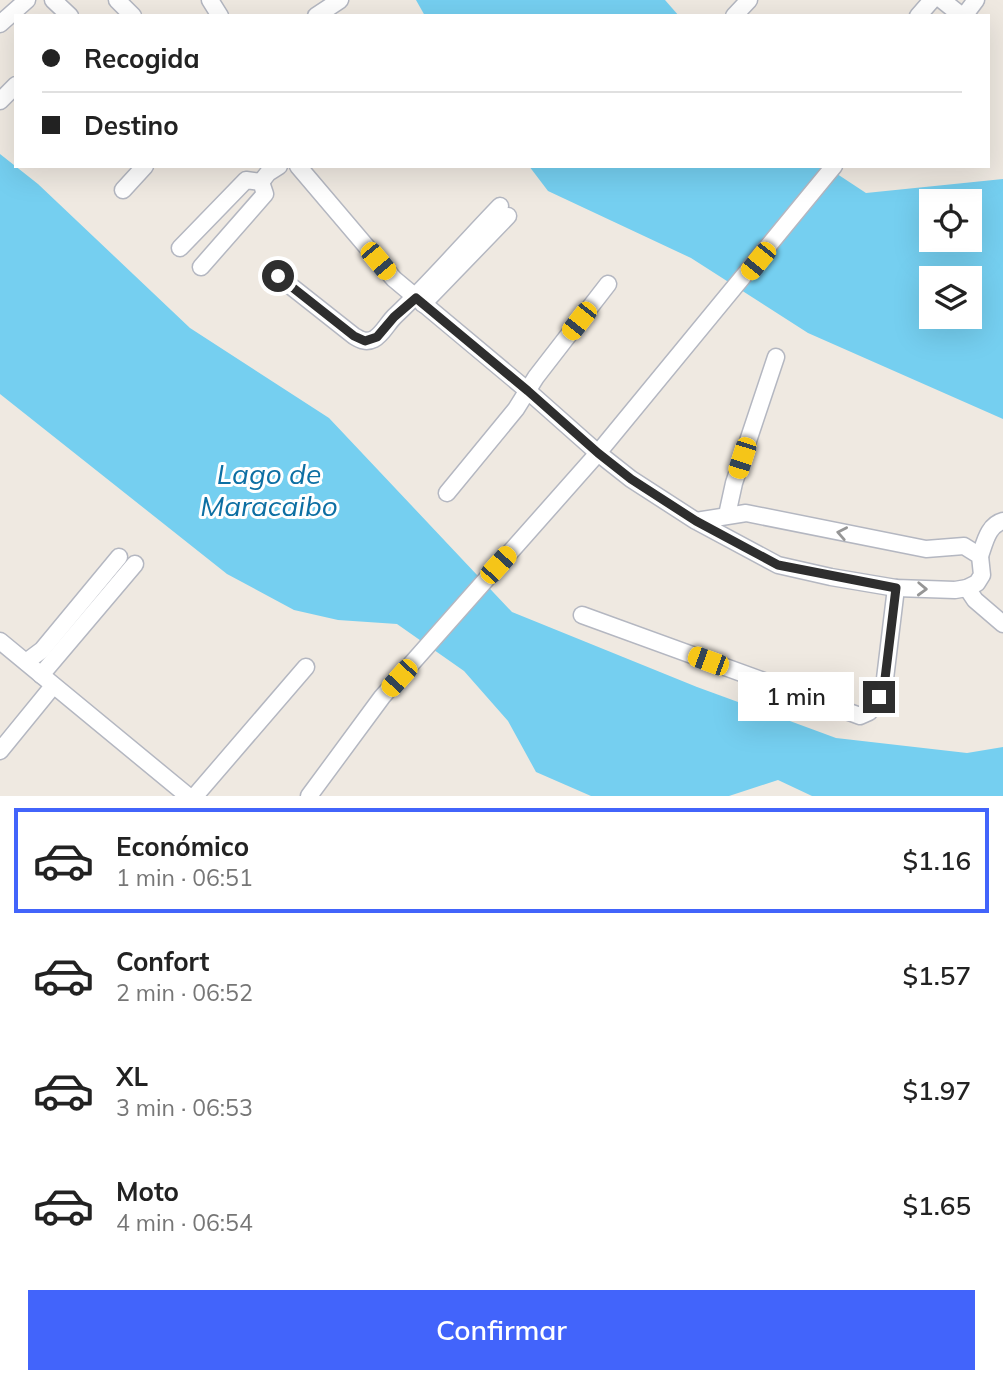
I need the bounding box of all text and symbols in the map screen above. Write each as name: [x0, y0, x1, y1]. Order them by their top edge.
text: Recogida: [84, 42, 200, 75]
text: Destino: [84, 109, 179, 142]
map controls: [919, 189, 982, 329]
button: locate: [919, 189, 982, 252]
car: [357, 238, 400, 284]
car: [737, 238, 780, 284]
route start: [262, 260, 294, 292]
button: layers: [919, 266, 982, 329]
car: [558, 298, 601, 344]
car: [726, 435, 759, 481]
water label: Lago de Maracaibo: [200, 456, 338, 523]
one-way arrow: [836, 526, 848, 541]
car: [477, 542, 520, 588]
one-way arrow: [917, 582, 928, 597]
car: [685, 644, 732, 678]
car: [378, 655, 421, 701]
callout: 1 min: [739, 672, 854, 722]
route end: [863, 681, 895, 713]
text: 1 min: [766, 682, 826, 711]
icon: car: [32, 829, 95, 892]
text: Económico: [116, 830, 249, 863]
text: $1.16: [902, 844, 971, 877]
text: 1 min · 06:51: [116, 863, 253, 892]
icon: car: [32, 944, 95, 1007]
text: Confort: [116, 945, 209, 978]
text: $1.57: [902, 959, 971, 992]
text: 2 min · 06:52: [116, 978, 253, 1007]
icon: car: [32, 1059, 95, 1122]
text: XL: [116, 1060, 148, 1093]
text: $1.97: [902, 1074, 971, 1107]
text: 3 min · 06:53: [116, 1093, 253, 1122]
icon: car: [32, 1174, 95, 1237]
text: Moto: [116, 1175, 179, 1208]
text: $1.65: [902, 1189, 971, 1222]
text: 4 min · 06:54: [116, 1208, 253, 1237]
button: Confirmar: [28, 1290, 975, 1370]

